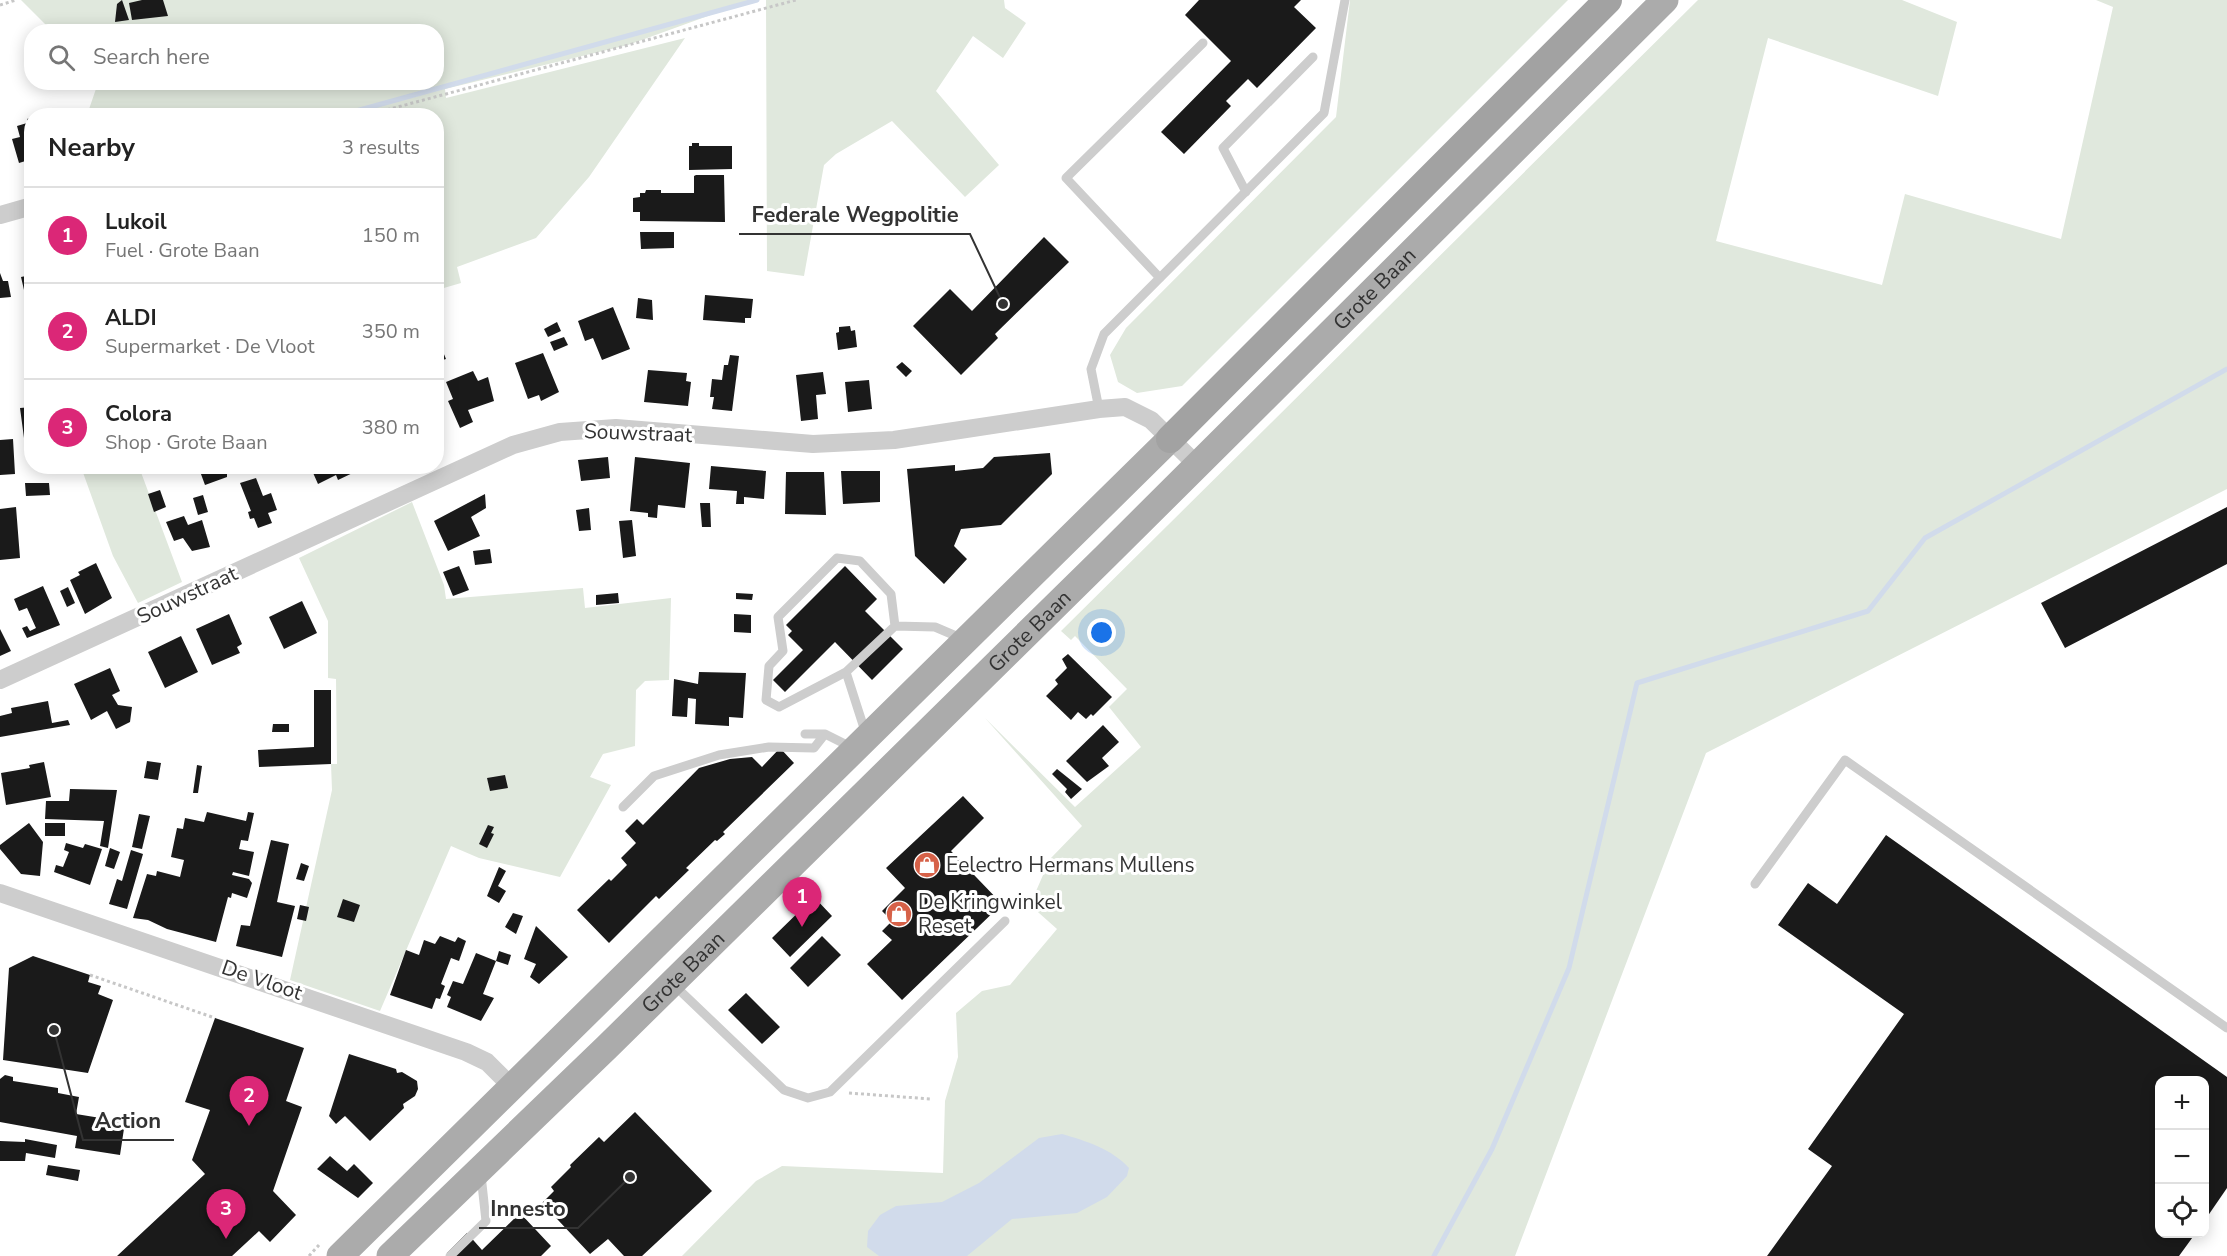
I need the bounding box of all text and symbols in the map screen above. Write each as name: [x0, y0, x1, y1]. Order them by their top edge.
search box: [24, 24, 444, 90]
icon: search: [45, 41, 78, 74]
text: Search here: [93, 42, 210, 72]
text: Nearby: [48, 130, 135, 165]
text: 3 results: [342, 134, 420, 161]
callout: Federale Wegpolitie: [739, 194, 970, 234]
text: Federale Wegpolitie: [751, 200, 959, 230]
text: Lukoil: [105, 207, 167, 237]
text: 1: [62, 222, 74, 249]
text: 150 m: [362, 222, 420, 249]
text: Fuel · Grote Baan: [105, 237, 260, 264]
street label: Grote Baan: [1327, 241, 1422, 336]
text: ALDI: [105, 303, 157, 333]
text: 2: [62, 318, 74, 345]
text: 350 m: [362, 318, 420, 345]
text: Supermarket · De Vloot: [105, 333, 314, 360]
text: Colora: [105, 399, 172, 429]
text: 3: [62, 414, 74, 441]
text: 380 m: [362, 414, 420, 441]
street label: Souwstraat: [583, 417, 693, 449]
text: Shop · Grote Baan: [105, 429, 268, 456]
street label: Souwstraat: [132, 559, 243, 631]
street label: Grote Baan: [982, 584, 1077, 679]
your location: [1087, 618, 1116, 647]
shop icon: Eelectro Hermans Mullens: [912, 850, 942, 880]
place label: Eelectro Hermans Mullens: [946, 851, 1195, 879]
pin: 1: [782, 878, 822, 927]
place label: De Kringwinkel Reset: [918, 888, 1063, 940]
shop icon: De Kringwinkel Reset: [884, 899, 914, 929]
street label: Grote Baan: [635, 925, 731, 1019]
street label: De Vloot: [218, 953, 307, 1007]
pin: 2: [230, 1076, 268, 1126]
map controls: [2155, 1076, 2209, 1238]
button: +: [2155, 1076, 2209, 1130]
callout: Action: [83, 1100, 174, 1140]
text: Action: [95, 1106, 161, 1136]
button: −: [2155, 1130, 2209, 1184]
button: locate: [2155, 1184, 2209, 1238]
callout: Innesto: [479, 1188, 578, 1228]
pin: 3: [206, 1190, 246, 1239]
text: Innesto: [490, 1194, 566, 1224]

